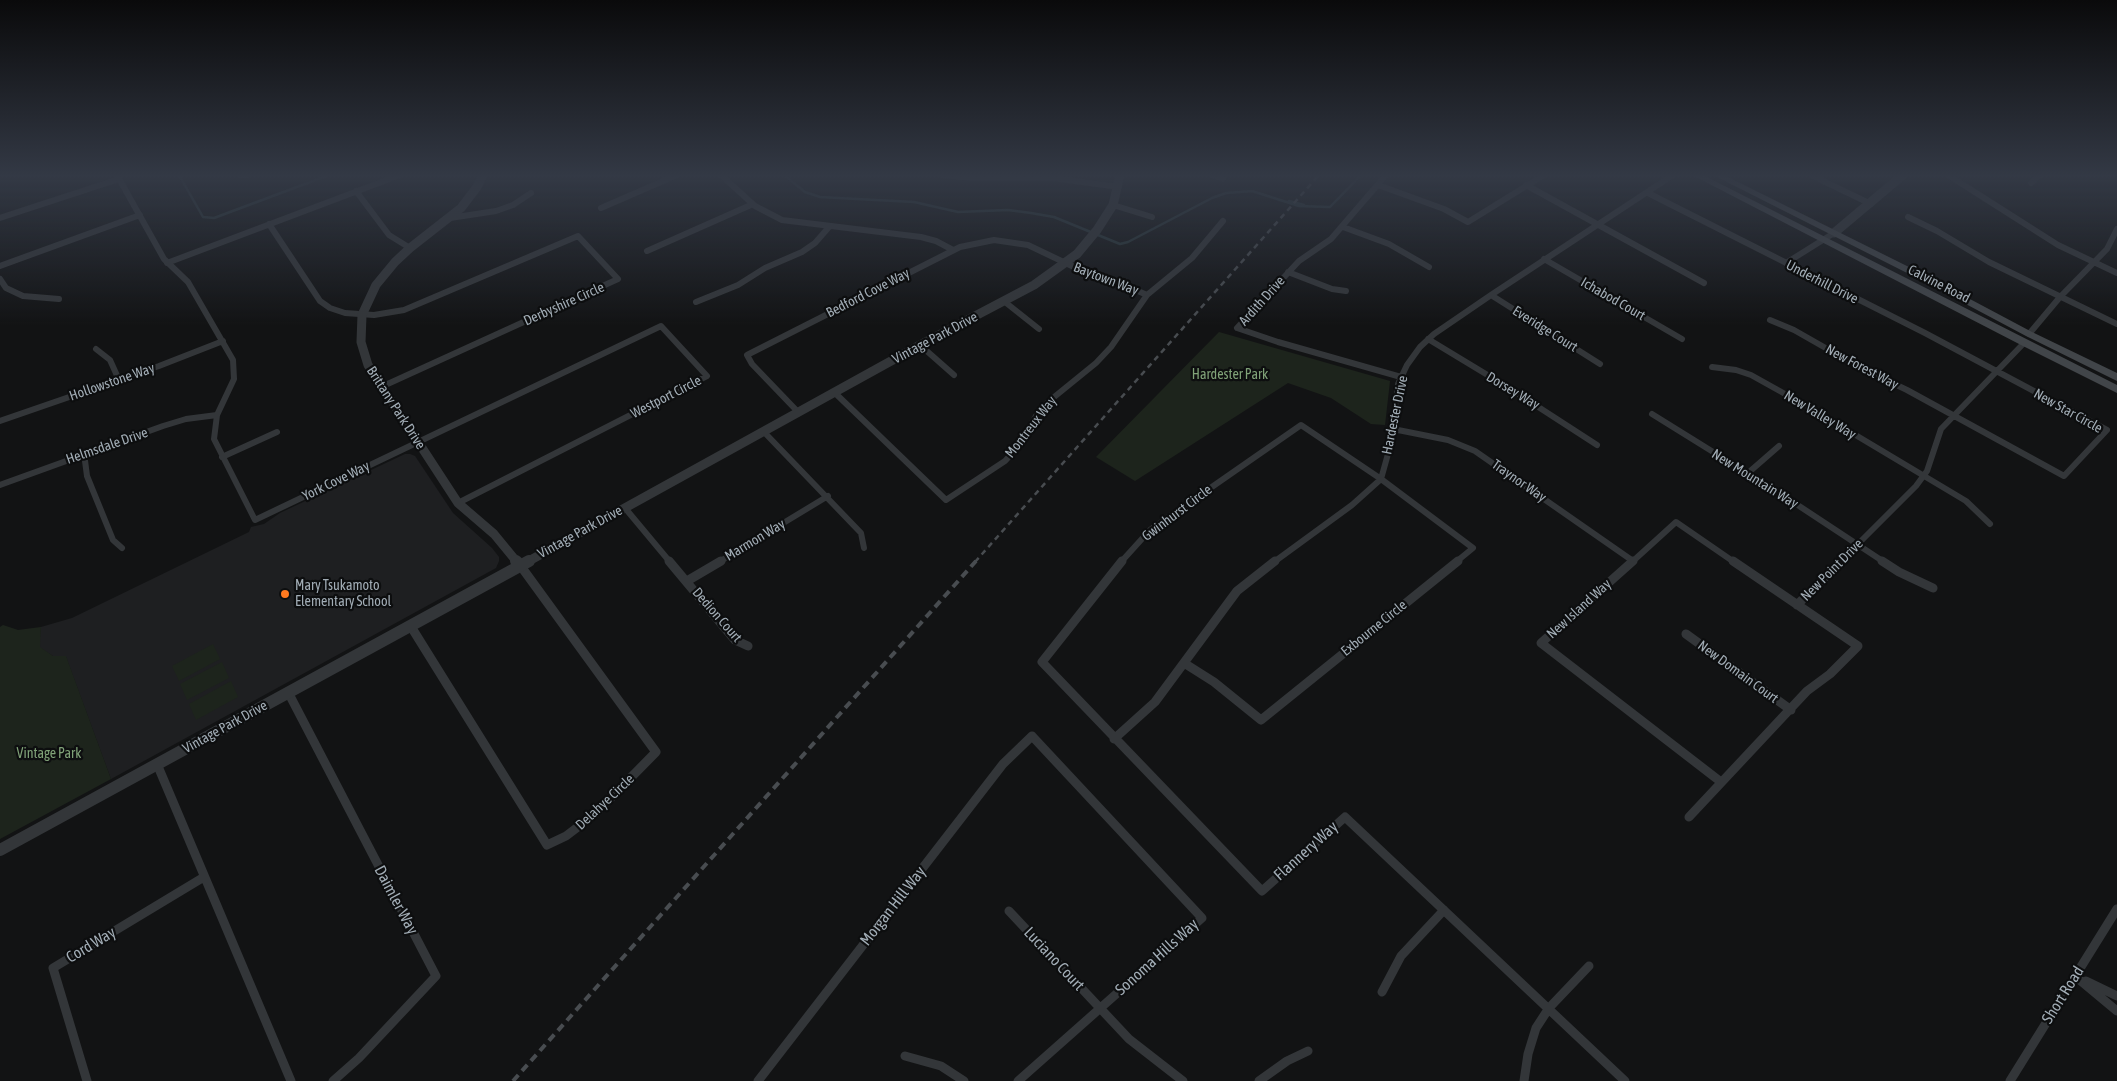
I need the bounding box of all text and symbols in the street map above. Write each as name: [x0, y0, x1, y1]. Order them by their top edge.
street label: Underhill Drive: [1783, 257, 1861, 307]
street label: Baytown Way: [1071, 259, 1141, 299]
street label: Calvine Road: [1905, 261, 1973, 307]
street label: Bedford Cove Way: [823, 265, 913, 321]
street label: Ardith Drive: [1235, 273, 1289, 329]
street label: Ichabod Court: [1578, 274, 1648, 324]
street label: Derbyshire Circle: [521, 279, 607, 329]
street label: Everidge Court: [1509, 302, 1581, 356]
street label: Vintage Park Drive: [890, 309, 980, 367]
street label: New Forest Way: [1823, 341, 1901, 393]
street label: Hollowstone Way: [67, 360, 157, 404]
street label: Brittany Park Drive: [363, 363, 429, 453]
park label: Hardester Park: [1192, 367, 1268, 383]
street label: Dorsey Way: [1483, 369, 1543, 413]
street label: Westport Circle: [628, 372, 704, 422]
street label: Hardester Drive: [1378, 374, 1412, 456]
street label: New Star Circle: [2031, 385, 2105, 437]
street label: New Valley Way: [1781, 387, 1859, 443]
street label: Montreux Way: [1002, 393, 1060, 461]
street label: Helmsdale Drive: [64, 424, 150, 468]
street label: New Mountain Way: [1709, 446, 1801, 512]
street label: Traynor Way: [1488, 456, 1550, 506]
street label: York Cove Way: [300, 457, 372, 505]
street label: Gwinhurst Circle: [1139, 481, 1215, 545]
street label: Vintage Park Drive: [535, 502, 625, 562]
street label: Marmon Way: [722, 515, 788, 565]
street label: New Point Drive: [1797, 535, 1867, 605]
street label: New Island Way: [1543, 576, 1615, 642]
place label: Mary Tsukamoto Elementary School: [295, 578, 391, 610]
street label: Dedion Court: [689, 584, 745, 646]
marker: Mary Tsukamoto Elementary School: [279, 588, 291, 600]
street label: Exbourne Circle: [1338, 596, 1410, 660]
street label: New Domain Court: [1694, 637, 1782, 707]
street label: Vintage Park Drive: [180, 697, 270, 757]
park label: Vintage Park: [17, 746, 81, 762]
street label: Delahye Circle: [572, 771, 638, 833]
street label: Flannery Way: [1270, 817, 1342, 885]
street label: Daimler Way: [370, 862, 422, 938]
street label: Morgan Hill Way: [856, 863, 930, 949]
street label: Sonoma Hills Way: [1112, 915, 1202, 999]
street label: Cord Way: [63, 923, 119, 967]
street label: Luciano Court: [1020, 923, 1088, 995]
street label: Short Road: [2038, 963, 2088, 1027]

